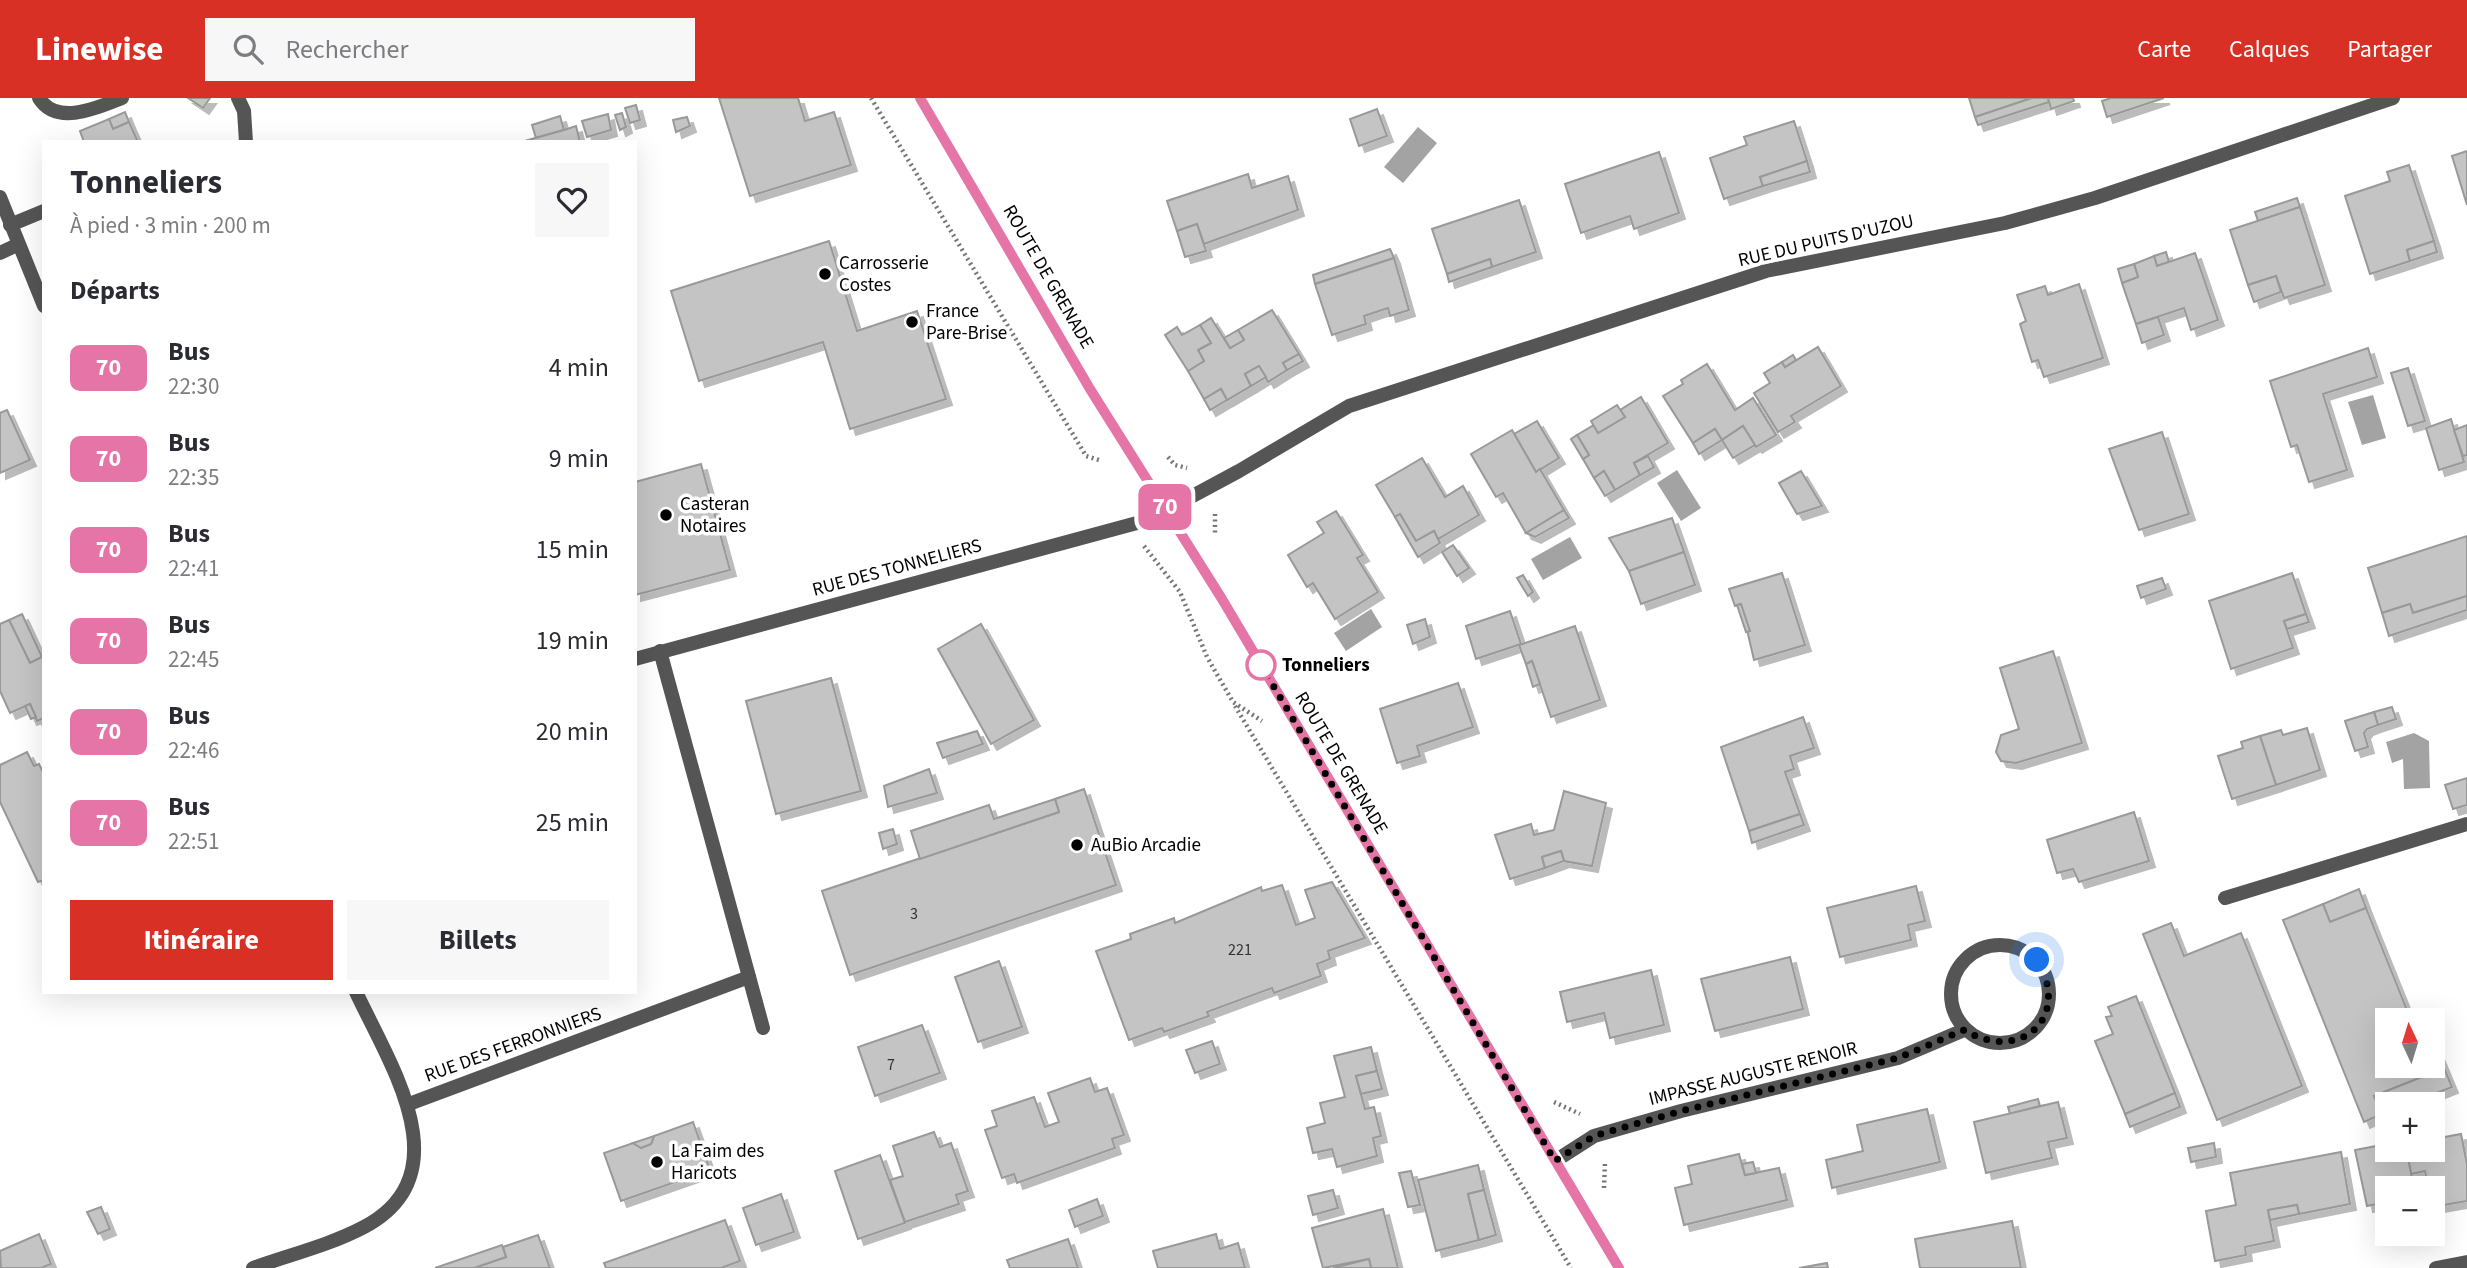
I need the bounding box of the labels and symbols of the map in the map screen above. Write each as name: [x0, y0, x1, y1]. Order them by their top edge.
street label: ROUTE DE GRENADE: [996, 200, 1100, 354]
street label: RUE DU PUITS D'UZOU: [1736, 208, 1916, 274]
place label: Carrosserie Costes: [839, 250, 929, 299]
marker: Carrosserie Costes: [817, 266, 833, 282]
place label: France Pare-Brise: [926, 298, 1007, 347]
marker: France Pare-Brise: [904, 314, 920, 330]
line badge: 70: [1134, 484, 1196, 530]
place label: Casteran Notaires: [680, 491, 750, 540]
marker: Casteran Notaires: [658, 507, 674, 523]
street label: RUE DES TONNELIERS: [809, 532, 985, 604]
marker: Tonneliers: [1246, 650, 1276, 680]
place label: Tonneliers: [1282, 652, 1370, 679]
street label: ROUTE DE GRENADE: [1288, 687, 1394, 839]
place label: AuBio Arcadie: [1091, 832, 1201, 859]
marker: AuBio Arcadie: [1069, 837, 1085, 853]
house number: 3: [910, 903, 918, 925]
house number: 221: [1228, 939, 1252, 961]
your location: [2019, 942, 2054, 977]
street label: RUE DES FERRONNIERS: [421, 1000, 605, 1090]
north arrow: [2375, 1008, 2445, 1078]
street label: IMPASSE AUGUSTE RENOIR: [1646, 1035, 1860, 1113]
house number: 7: [887, 1054, 895, 1076]
place label: La Faim des Haricots: [671, 1138, 764, 1187]
marker: La Faim des Haricots: [649, 1154, 665, 1170]

